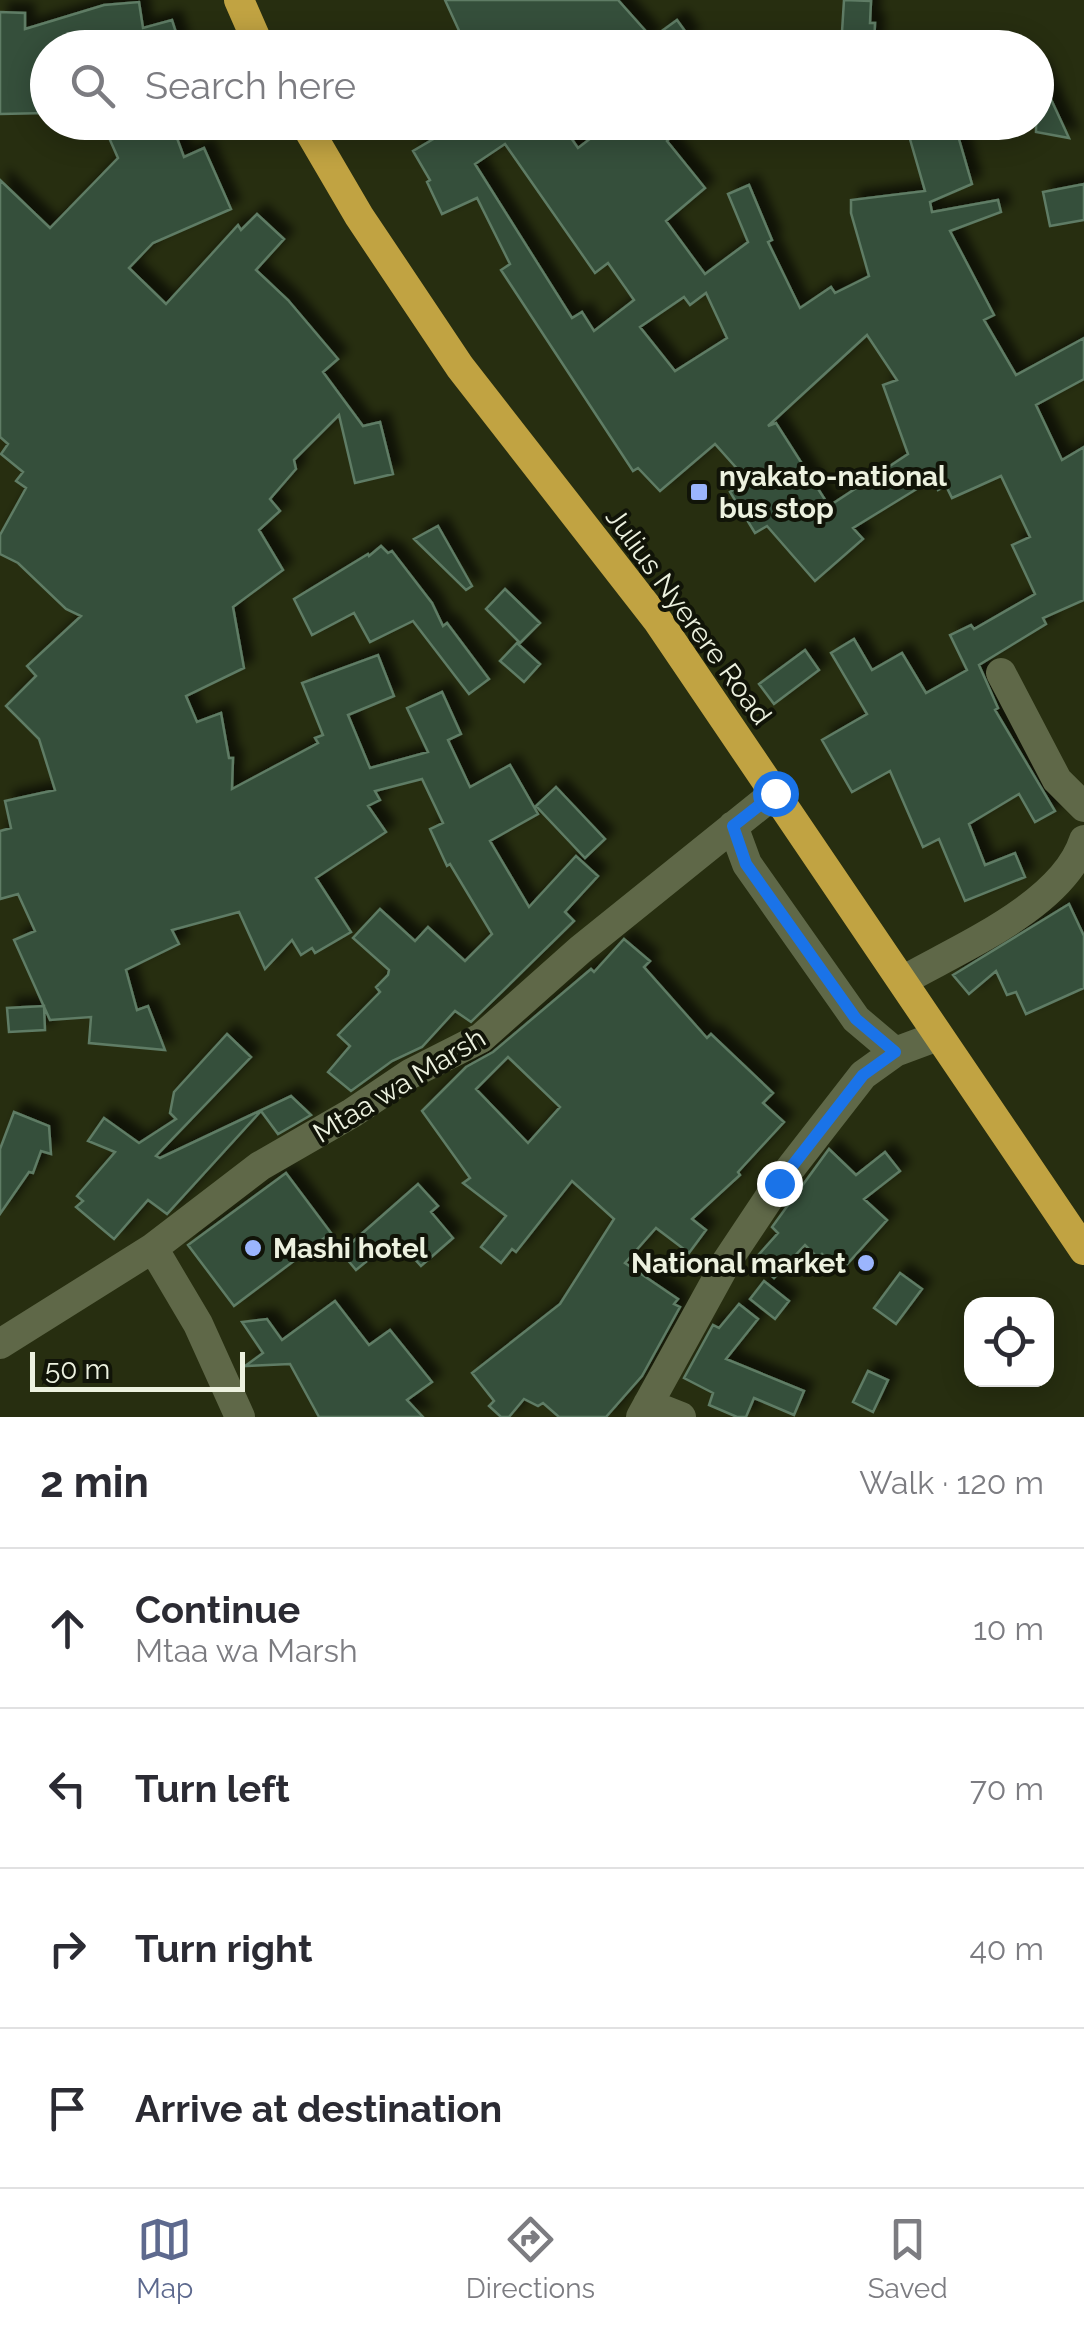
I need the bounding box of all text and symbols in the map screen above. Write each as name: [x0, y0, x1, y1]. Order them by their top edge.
search box: [30, 30, 1054, 140]
icon: search: [65, 58, 120, 113]
text: Search here: [145, 63, 356, 108]
place label: nyakato-national bus stop: [719, 460, 947, 525]
marker: nyakato-national bus stop: [688, 481, 710, 503]
street label: Julius Nyerere Road: [599, 502, 778, 731]
route start: [753, 771, 799, 817]
street label: Mtaa wa Marsh: [307, 1021, 491, 1150]
route end: [757, 1161, 803, 1207]
place label: Mashi hotel: [273, 1232, 428, 1265]
marker: Mashi hotel: [242, 1237, 264, 1259]
place label: National market: [631, 1247, 846, 1280]
marker: National market: [855, 1252, 877, 1274]
map controls: [964, 1297, 1054, 1387]
button: locate: [964, 1297, 1054, 1387]
scale bar: [30, 1347, 245, 1392]
text: 50 m: [45, 1353, 110, 1386]
text: 2 min: [40, 1458, 149, 1507]
text: Walk · 120 m: [859, 1464, 1044, 1501]
text: Continue: [135, 1587, 300, 1632]
icon: ahead: [40, 1601, 95, 1656]
text: 10 m: [973, 1610, 1044, 1647]
text: Mtaa wa Marsh: [135, 1632, 358, 1669]
icon: left: [40, 1761, 95, 1816]
text: Turn left: [135, 1766, 290, 1811]
text: 70 m: [970, 1770, 1044, 1807]
icon: right: [40, 1921, 95, 1976]
text: Turn right: [135, 1926, 312, 1971]
text: 40 m: [969, 1930, 1044, 1967]
icon: arrive: [40, 2081, 95, 2136]
text: Arrive at destination: [135, 2086, 502, 2131]
tab: Map: [136, 2212, 193, 2305]
tab: Directions: [466, 2212, 595, 2305]
tab: Saved: [868, 2212, 948, 2305]

